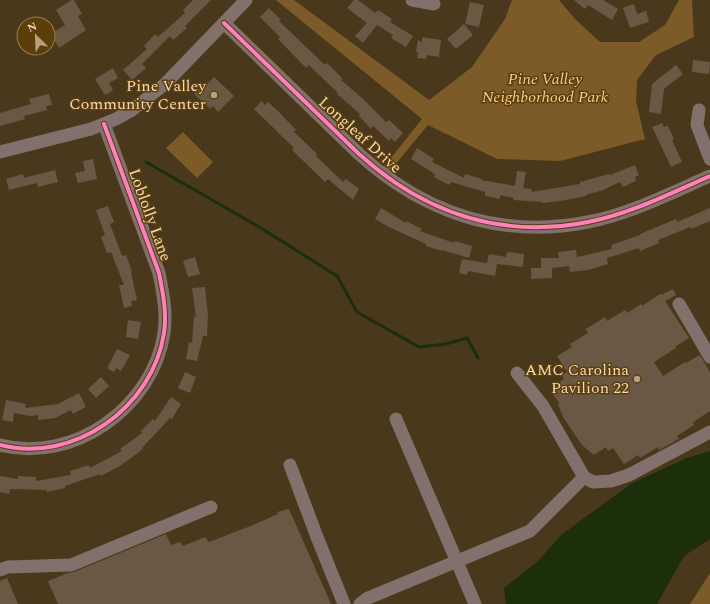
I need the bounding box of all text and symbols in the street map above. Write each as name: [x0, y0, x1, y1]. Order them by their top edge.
north arrow: [16, 16, 56, 56]
text: N: [25, 18, 40, 37]
park label: Pine Valley Neighborhood Park: [482, 67, 609, 109]
place label: Pine Valley Community Center: [69, 74, 207, 116]
marker: Pine Valley Community Center: [209, 90, 219, 100]
street label: Longleaf Drive: [313, 91, 407, 179]
street label: Loblolly Lane: [122, 165, 178, 265]
place label: AMC Carolina Pavilion 22: [525, 358, 629, 400]
marker: AMC Carolina Pavilion 22: [632, 374, 642, 384]

